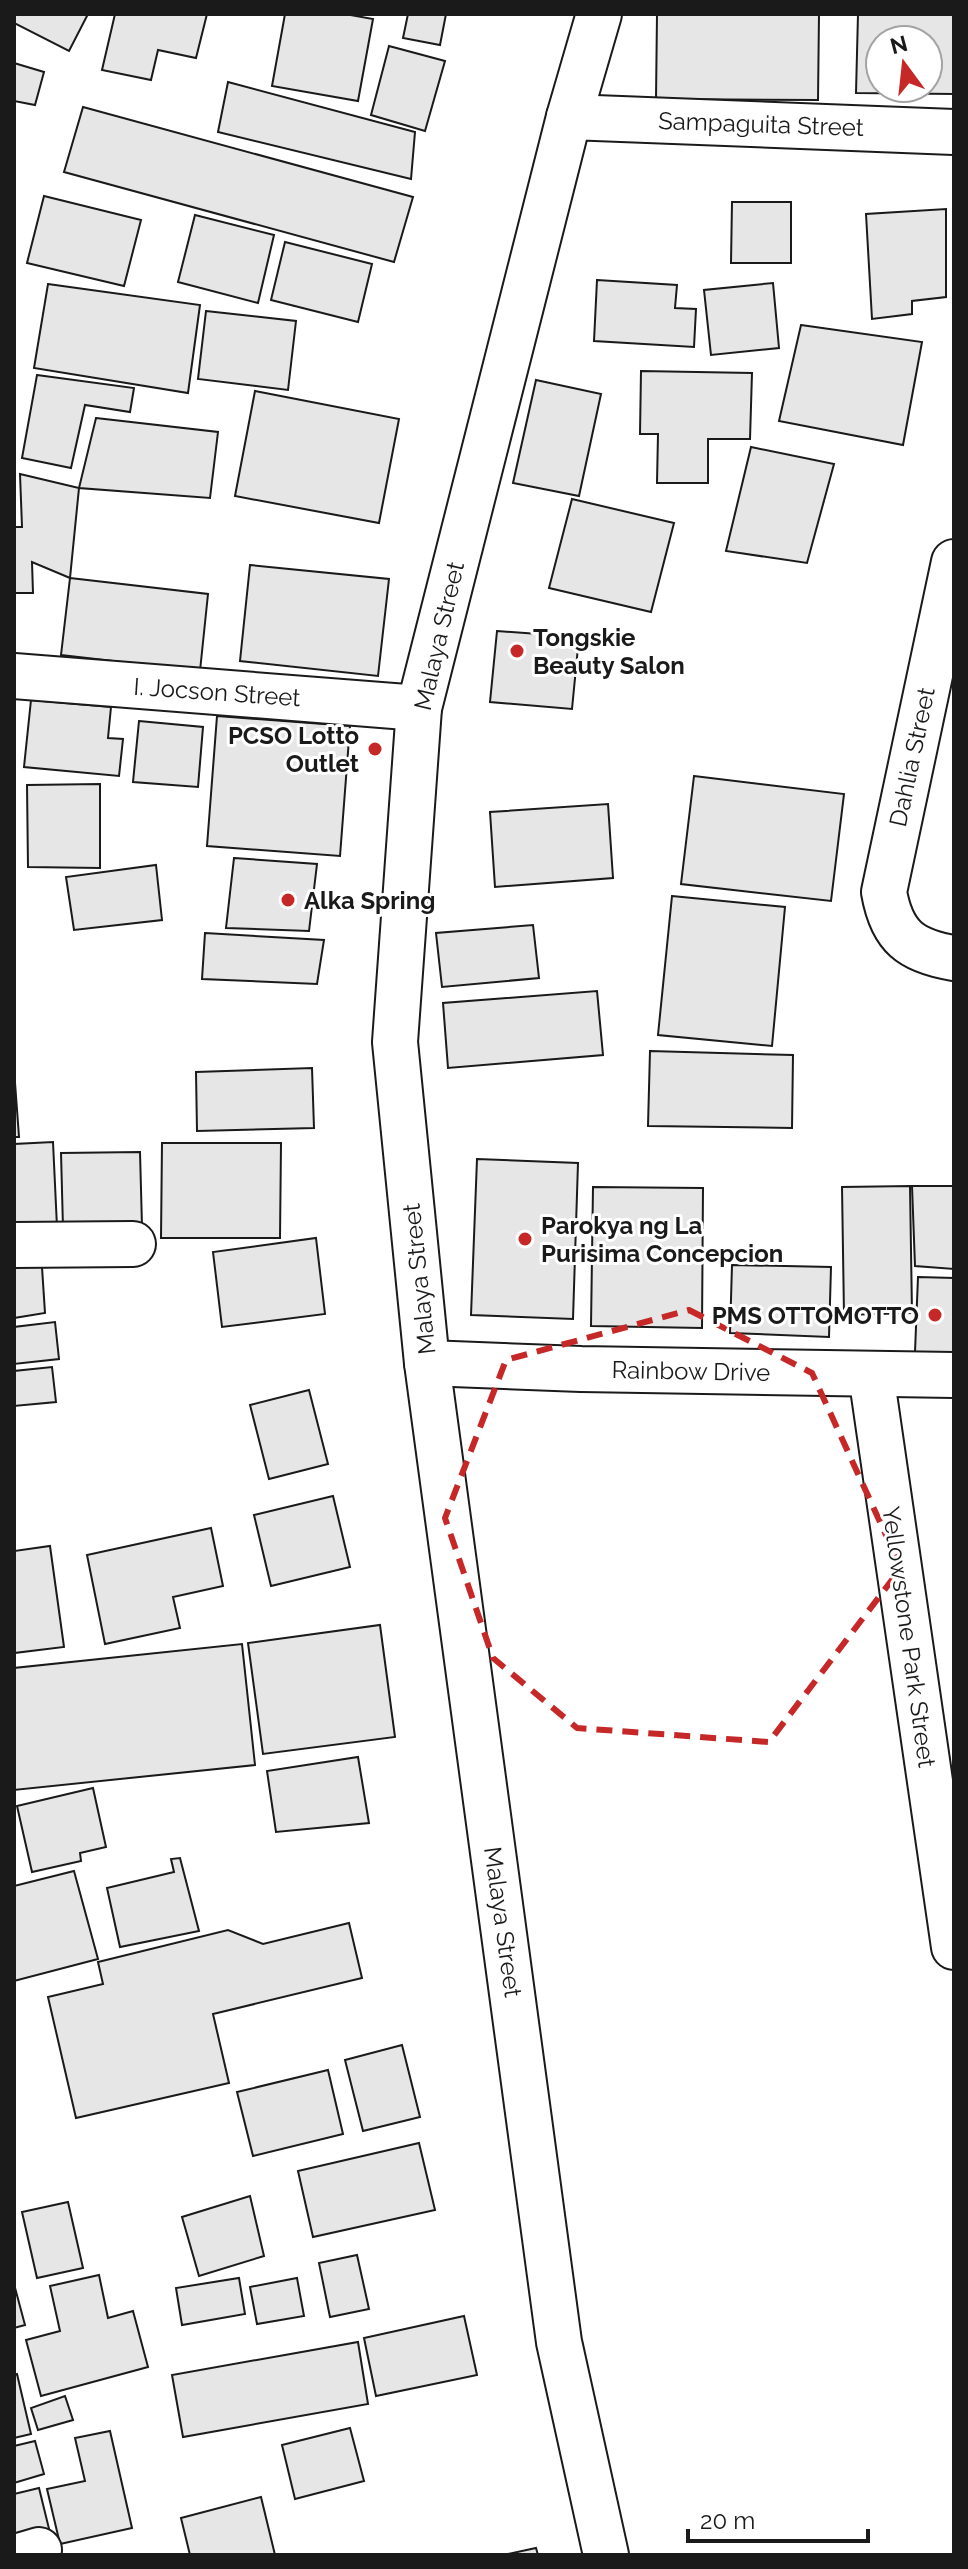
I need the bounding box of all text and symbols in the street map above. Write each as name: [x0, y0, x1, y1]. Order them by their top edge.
north arrow: [864, 24, 944, 104]
text: N: [887, 30, 910, 59]
street label: Sampaguita Street: [658, 106, 864, 142]
street label: Malaya Street: [408, 559, 470, 713]
place label: Tongskie Beauty Salon: [533, 623, 685, 680]
marker: Tongskie Beauty Salon: [508, 642, 526, 660]
street label: I. Jocson Street: [133, 672, 301, 712]
street label: Dahlia Street: [883, 685, 941, 829]
place label: PCSO Lotto Outlet: [228, 721, 359, 778]
marker: PCSO Lotto Outlet: [366, 740, 384, 758]
place label: Alka Spring: [304, 886, 435, 915]
marker: Alka Spring: [279, 891, 297, 909]
street label: Malaya Street: [397, 1202, 441, 1356]
place label: Parokya ng La Purisima Concepcion: [541, 1211, 783, 1268]
marker: Parokya ng La Purisima Concepcion: [516, 1230, 534, 1248]
place label: PMS OTTOMOTTO: [712, 1301, 919, 1330]
marker: PMS OTTOMOTTO: [926, 1306, 944, 1324]
street label: Rainbow Drive: [611, 1355, 771, 1387]
street label: Yellowstone Park Street: [876, 1505, 942, 1769]
street label: Malaya Street: [478, 1845, 528, 1999]
scale bar: [688, 2493, 868, 2543]
text: 20 m: [700, 2506, 755, 2535]

